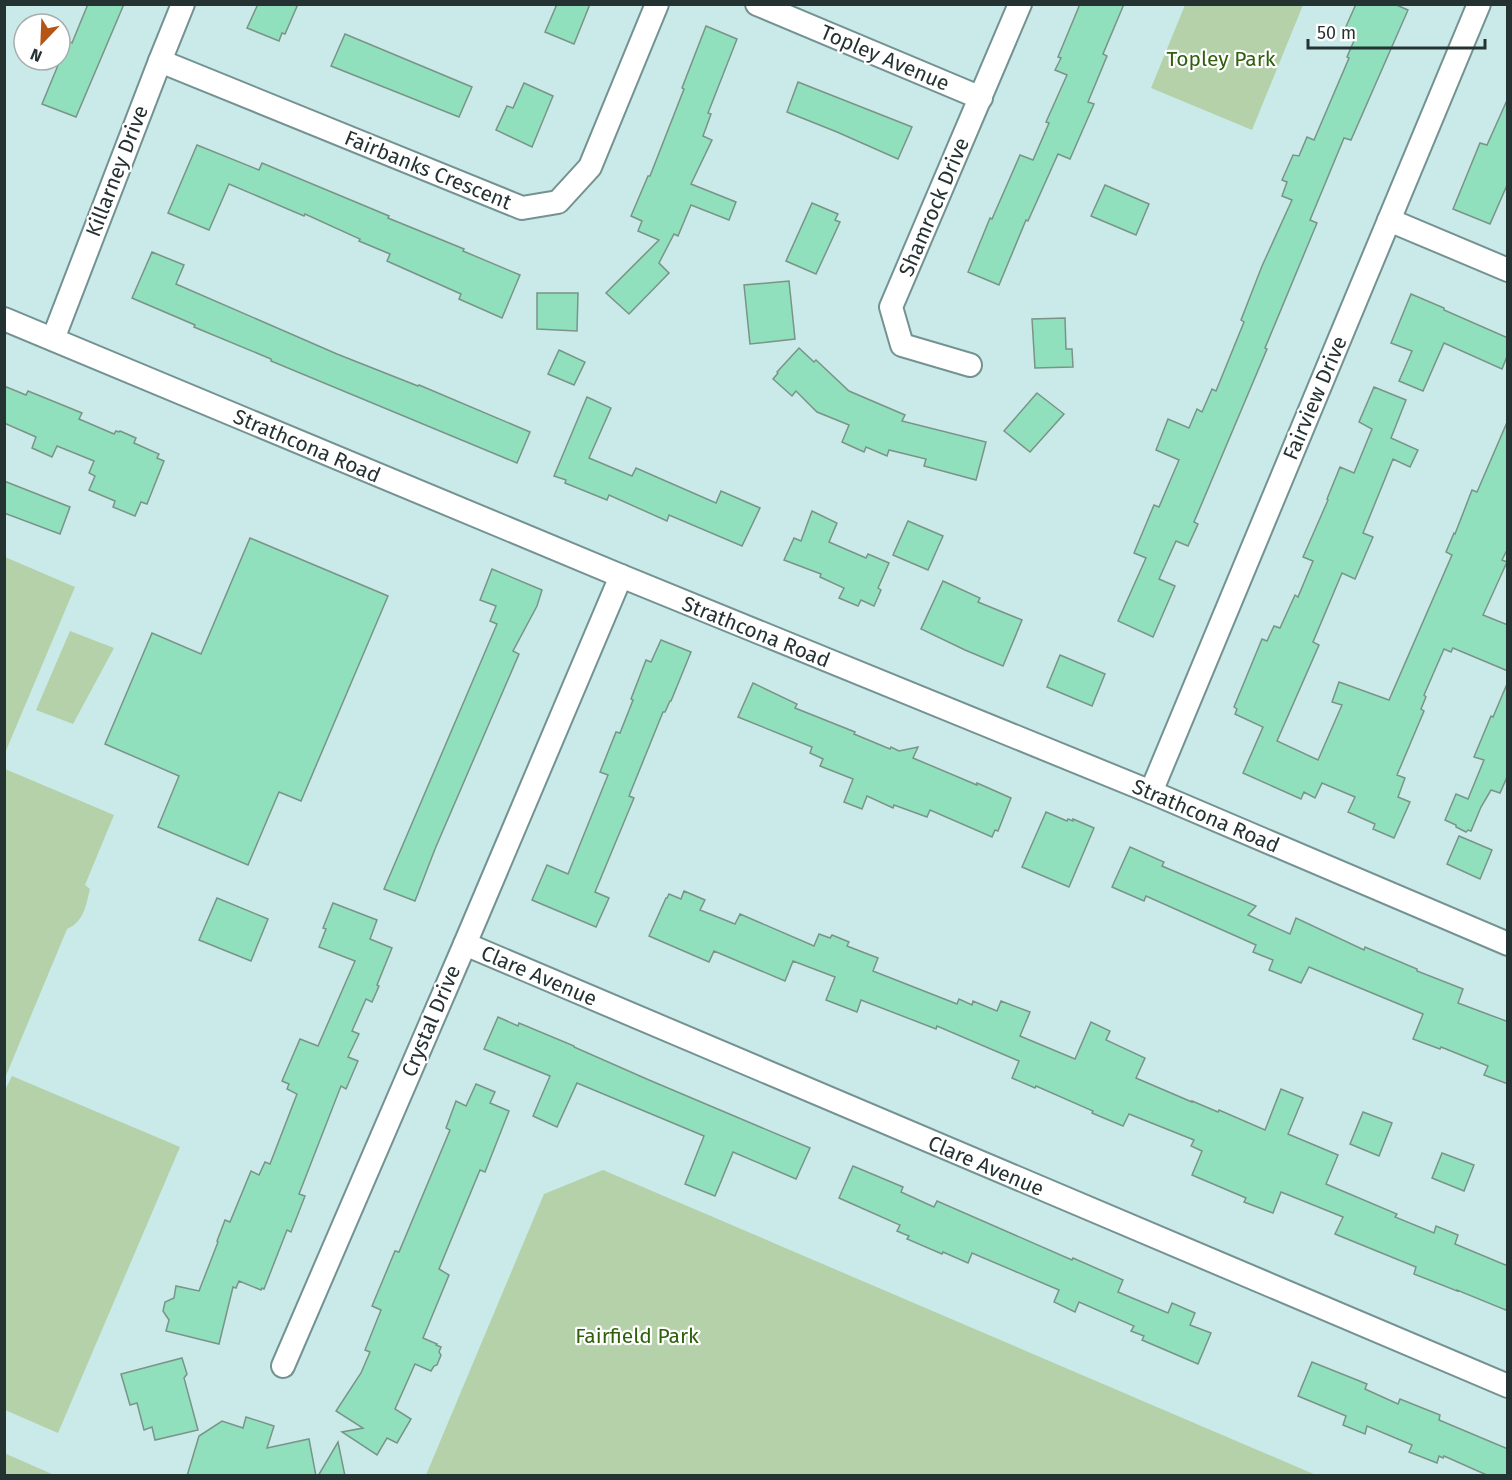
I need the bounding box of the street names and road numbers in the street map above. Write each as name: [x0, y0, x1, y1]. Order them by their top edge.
street label: Topley Avenue: [817, 19, 953, 97]
street label: Killarney Drive: [80, 102, 154, 240]
street label: Fairbanks Crescent: [341, 125, 516, 215]
street label: Shamrock Drive: [893, 134, 975, 280]
street label: Fairview Drive: [1277, 332, 1353, 464]
street label: Strathcona Road: [230, 403, 384, 489]
street label: Strathcona Road: [678, 590, 834, 674]
street label: Strathcona Road: [1129, 773, 1283, 859]
street label: Clare Avenue: [477, 940, 601, 1012]
street label: Crystal Drive: [396, 961, 466, 1081]
street label: Clare Avenue: [924, 1130, 1048, 1202]

